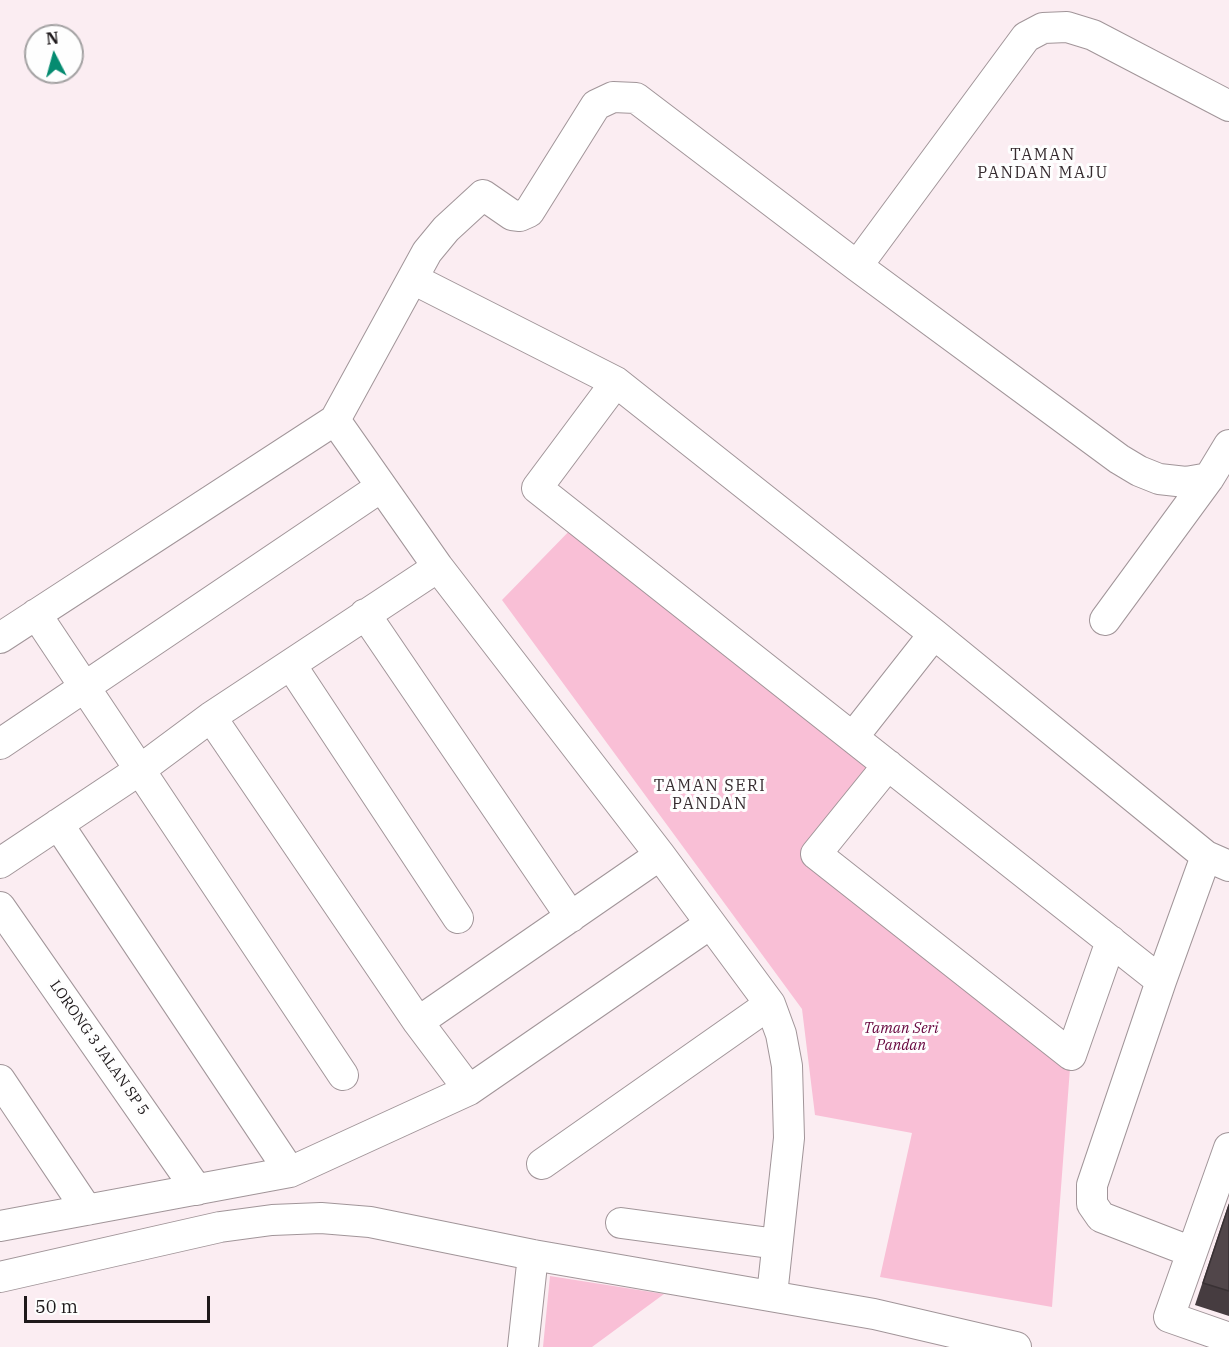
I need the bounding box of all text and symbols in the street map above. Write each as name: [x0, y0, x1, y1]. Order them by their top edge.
north arrow: [24, 24, 84, 84]
text: N: [45, 27, 60, 49]
district label: TAMAN PANDAN MAJU: [977, 145, 1109, 183]
district label: TAMAN SERI PANDAN: [654, 776, 766, 814]
street label: LORONG 3 JALAN SP 5: [46, 977, 152, 1119]
park label: Taman Seri Pandan: [863, 1020, 939, 1055]
scale bar: [27, 1284, 213, 1322]
text: 50 m: [35, 1295, 78, 1318]

